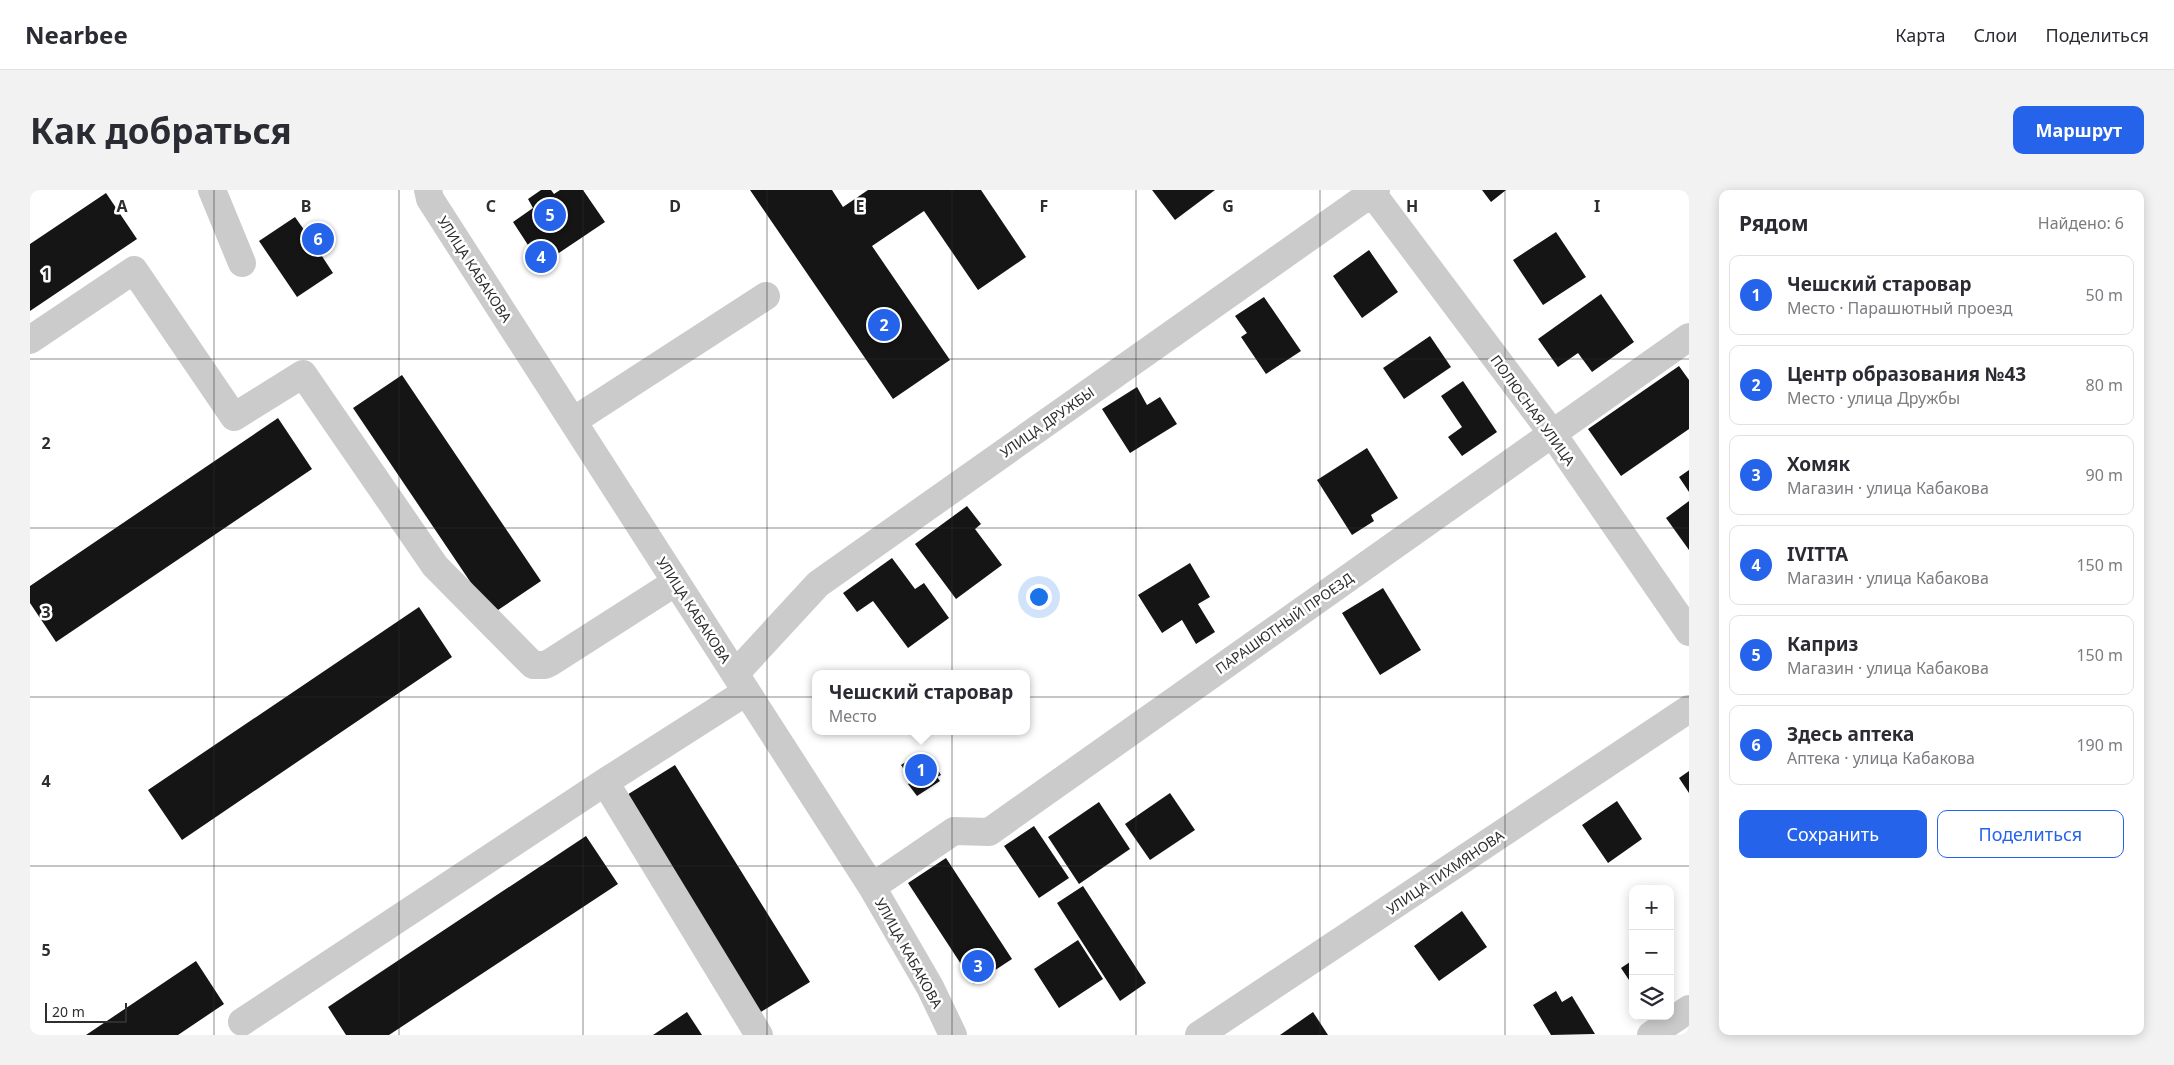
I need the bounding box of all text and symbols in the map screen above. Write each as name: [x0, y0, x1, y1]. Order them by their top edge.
text: Nearbee: [25, 18, 128, 51]
text: Карта: [1895, 23, 1945, 47]
text: Слои: [1973, 23, 2017, 47]
text: Поделиться: [2045, 23, 2149, 47]
button: Маршрут: [2013, 106, 2144, 154]
text: Как добраться: [30, 107, 292, 154]
text: A: [116, 195, 128, 217]
text: B: [301, 195, 311, 217]
text: C: [486, 195, 496, 217]
text: D: [669, 195, 681, 217]
text: E: [856, 195, 865, 217]
text: F: [1040, 195, 1048, 217]
text: G: [1222, 195, 1234, 217]
text: H: [1406, 195, 1418, 217]
text: I: [1594, 195, 1600, 217]
pin: 5: [534, 196, 566, 234]
text: Рядом: [1739, 209, 1809, 237]
street label: УЛИЦА КАБАКОВА: [434, 212, 517, 326]
text: Найдено: 6: [2038, 212, 2124, 234]
pin: 6: [302, 220, 334, 258]
pin: 4: [525, 238, 557, 276]
text: 1: [41, 263, 51, 285]
text: Чешский старовар: [1787, 271, 1972, 297]
text: 1: [1751, 284, 1761, 306]
text: 50 m: [2086, 284, 2123, 306]
text: Место · Парашютный проезд: [1787, 297, 2013, 319]
pin: 2: [868, 306, 900, 344]
street label: ПОЛЮСНАЯ УЛИЦА: [1486, 351, 1580, 469]
text: Центр образования №43: [1787, 361, 2026, 387]
text: 2: [1751, 374, 1761, 396]
text: 80 m: [2086, 374, 2123, 396]
street label: УЛИЦА ДРУЖБЫ: [996, 382, 1098, 462]
text: Место · улица Дружбы: [1787, 387, 1960, 409]
text: 2: [41, 432, 51, 454]
text: Хомяк: [1787, 451, 1850, 477]
text: 3: [1751, 464, 1761, 486]
text: 90 m: [2086, 464, 2123, 486]
text: Магазин · улица Кабакова: [1787, 477, 1989, 499]
text: IVITTA: [1787, 541, 1848, 567]
street label: УЛИЦА КАБАКОВА: [653, 553, 736, 667]
text: 4: [1751, 554, 1761, 576]
text: 150 m: [2076, 554, 2123, 576]
text: Магазин · улица Кабакова: [1787, 567, 1989, 589]
street label: ПАРАШЮТНЫЙ ПРОЕЗД: [1211, 568, 1357, 678]
your location: [1026, 584, 1052, 610]
text: 3: [41, 601, 51, 623]
text: Каприз: [1787, 631, 1858, 657]
text: 5: [1751, 644, 1761, 666]
text: 150 m: [2076, 644, 2123, 666]
text: Магазин · улица Кабакова: [1787, 657, 1989, 679]
popup: [812, 670, 1030, 735]
text: Чешский старовар: [829, 679, 1013, 705]
text: Место: [829, 705, 877, 727]
text: Здесь аптека: [1787, 721, 1914, 747]
text: 6: [1751, 734, 1761, 756]
text: 190 m: [2076, 734, 2123, 756]
text: Аптека · улица Кабакова: [1787, 747, 1975, 769]
pin: 1: [905, 751, 937, 789]
text: 4: [41, 770, 51, 792]
button: Сохранить: [1739, 810, 1927, 858]
button: Поделиться: [1937, 810, 2124, 858]
street label: УЛИЦА ТИХМЯНОВА: [1382, 826, 1508, 918]
map controls: [1629, 885, 1674, 1020]
button: +: [1629, 885, 1674, 930]
street label: УЛИЦА КАБАКОВА: [871, 895, 947, 1011]
button: −: [1629, 930, 1674, 975]
text: 5: [41, 939, 51, 961]
pin: 3: [962, 947, 994, 985]
button: layers: [1629, 975, 1674, 1020]
scale bar: [45, 1000, 128, 1023]
text: 20 m: [52, 1002, 85, 1021]

